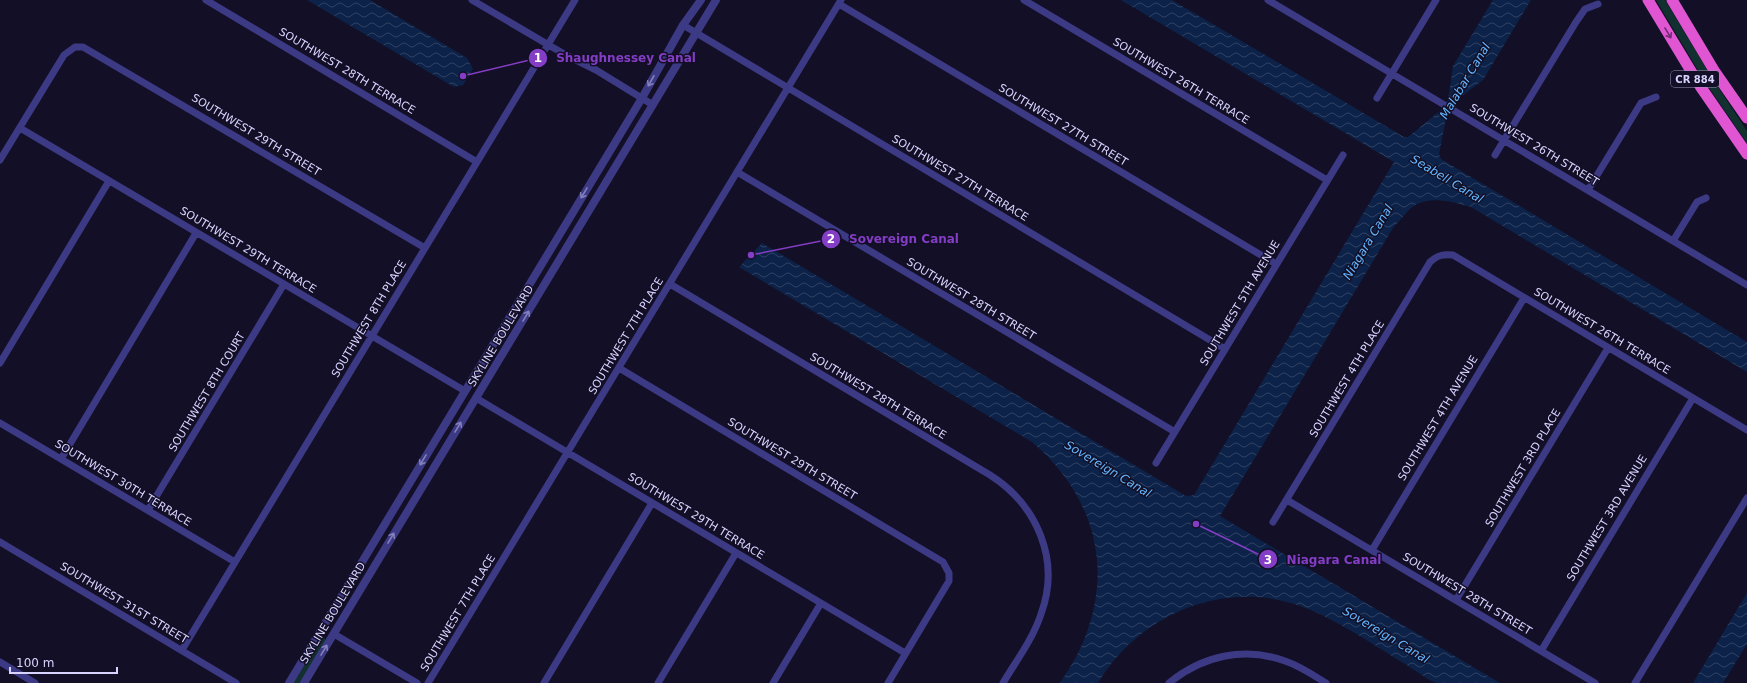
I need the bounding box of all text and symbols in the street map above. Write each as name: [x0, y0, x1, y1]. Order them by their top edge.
street label: SOUTHWEST 28TH TERRACE: [277, 25, 418, 117]
one-way arrow: [1664, 27, 1672, 39]
street label: SOUTHWEST 26TH TERRACE: [1111, 35, 1252, 127]
water label: Malabar Canal: [1437, 40, 1494, 122]
callout: Shaughnessey Canal: [528, 46, 704, 70]
text: 1: [534, 51, 542, 65]
text: Shaughnessey Canal: [556, 51, 696, 65]
road number: CR 884: [1671, 71, 1719, 87]
one-way arrow: [647, 75, 655, 87]
street label: SOUTHWEST 27TH STREET: [996, 81, 1130, 169]
street label: SOUTHWEST 29TH STREET: [189, 91, 323, 179]
street label: SOUTHWEST 26TH STREET: [1467, 101, 1601, 189]
street label: SOUTHWEST 27TH TERRACE: [890, 132, 1031, 224]
water label: Seabell Canal: [1408, 152, 1486, 206]
one-way arrow: [580, 187, 588, 199]
water label: Niagara Canal: [1340, 201, 1396, 282]
street label: SOUTHWEST 29TH TERRACE: [178, 204, 319, 296]
callout: Sovereign Canal: [821, 227, 967, 251]
text: 2: [827, 232, 835, 246]
text: Sovereign Canal: [849, 232, 959, 246]
street label: SOUTHWEST 5TH AVENUE: [1197, 238, 1283, 368]
street label: SOUTHWEST 28TH STREET: [904, 255, 1038, 343]
street label: SOUTHWEST 8TH PLACE: [329, 258, 409, 380]
street label: SOUTHWEST 7TH PLACE: [586, 275, 666, 397]
street label: SKYLINE BOULEVARD: [466, 283, 536, 389]
street label: SOUTHWEST 26TH TERRACE: [1532, 285, 1673, 377]
one-way arrow: [522, 311, 530, 322]
street label: SOUTHWEST 4TH PLACE: [1307, 318, 1387, 440]
street label: SOUTHWEST 8TH COURT: [166, 330, 248, 454]
street label: SOUTHWEST 28TH TERRACE: [808, 350, 949, 442]
street label: SOUTHWEST 4TH AVENUE: [1395, 353, 1481, 483]
street label: SOUTHWEST 3RD PLACE: [1483, 407, 1563, 529]
street label: SOUTHWEST 29TH STREET: [725, 415, 859, 503]
one-way arrow: [455, 421, 463, 433]
street label: SOUTHWEST 30TH TERRACE: [53, 437, 194, 529]
water label: Sovereign Canal: [1062, 438, 1154, 501]
street label: SOUTHWEST 3RD AVENUE: [1564, 453, 1650, 583]
one-way arrow: [419, 454, 427, 466]
street label: SOUTHWEST 29TH TERRACE: [626, 470, 767, 562]
one-way arrow: [388, 532, 396, 544]
callout: Niagara Canal: [1258, 547, 1389, 571]
street label: SOUTHWEST 28TH STREET: [1400, 550, 1534, 638]
street label: SOUTHWEST 7TH PLACE: [418, 552, 498, 674]
text: 3: [1264, 553, 1272, 567]
text: Niagara Canal: [1287, 553, 1381, 567]
street label: SOUTHWEST 31ST STREET: [58, 560, 191, 647]
street label: SKYLINE BOULEVARD: [298, 560, 368, 666]
water label: Sovereign Canal: [1340, 604, 1432, 667]
one-way arrow: [321, 644, 329, 656]
scale bar: [10, 649, 117, 675]
text: 100 m: [16, 656, 54, 670]

